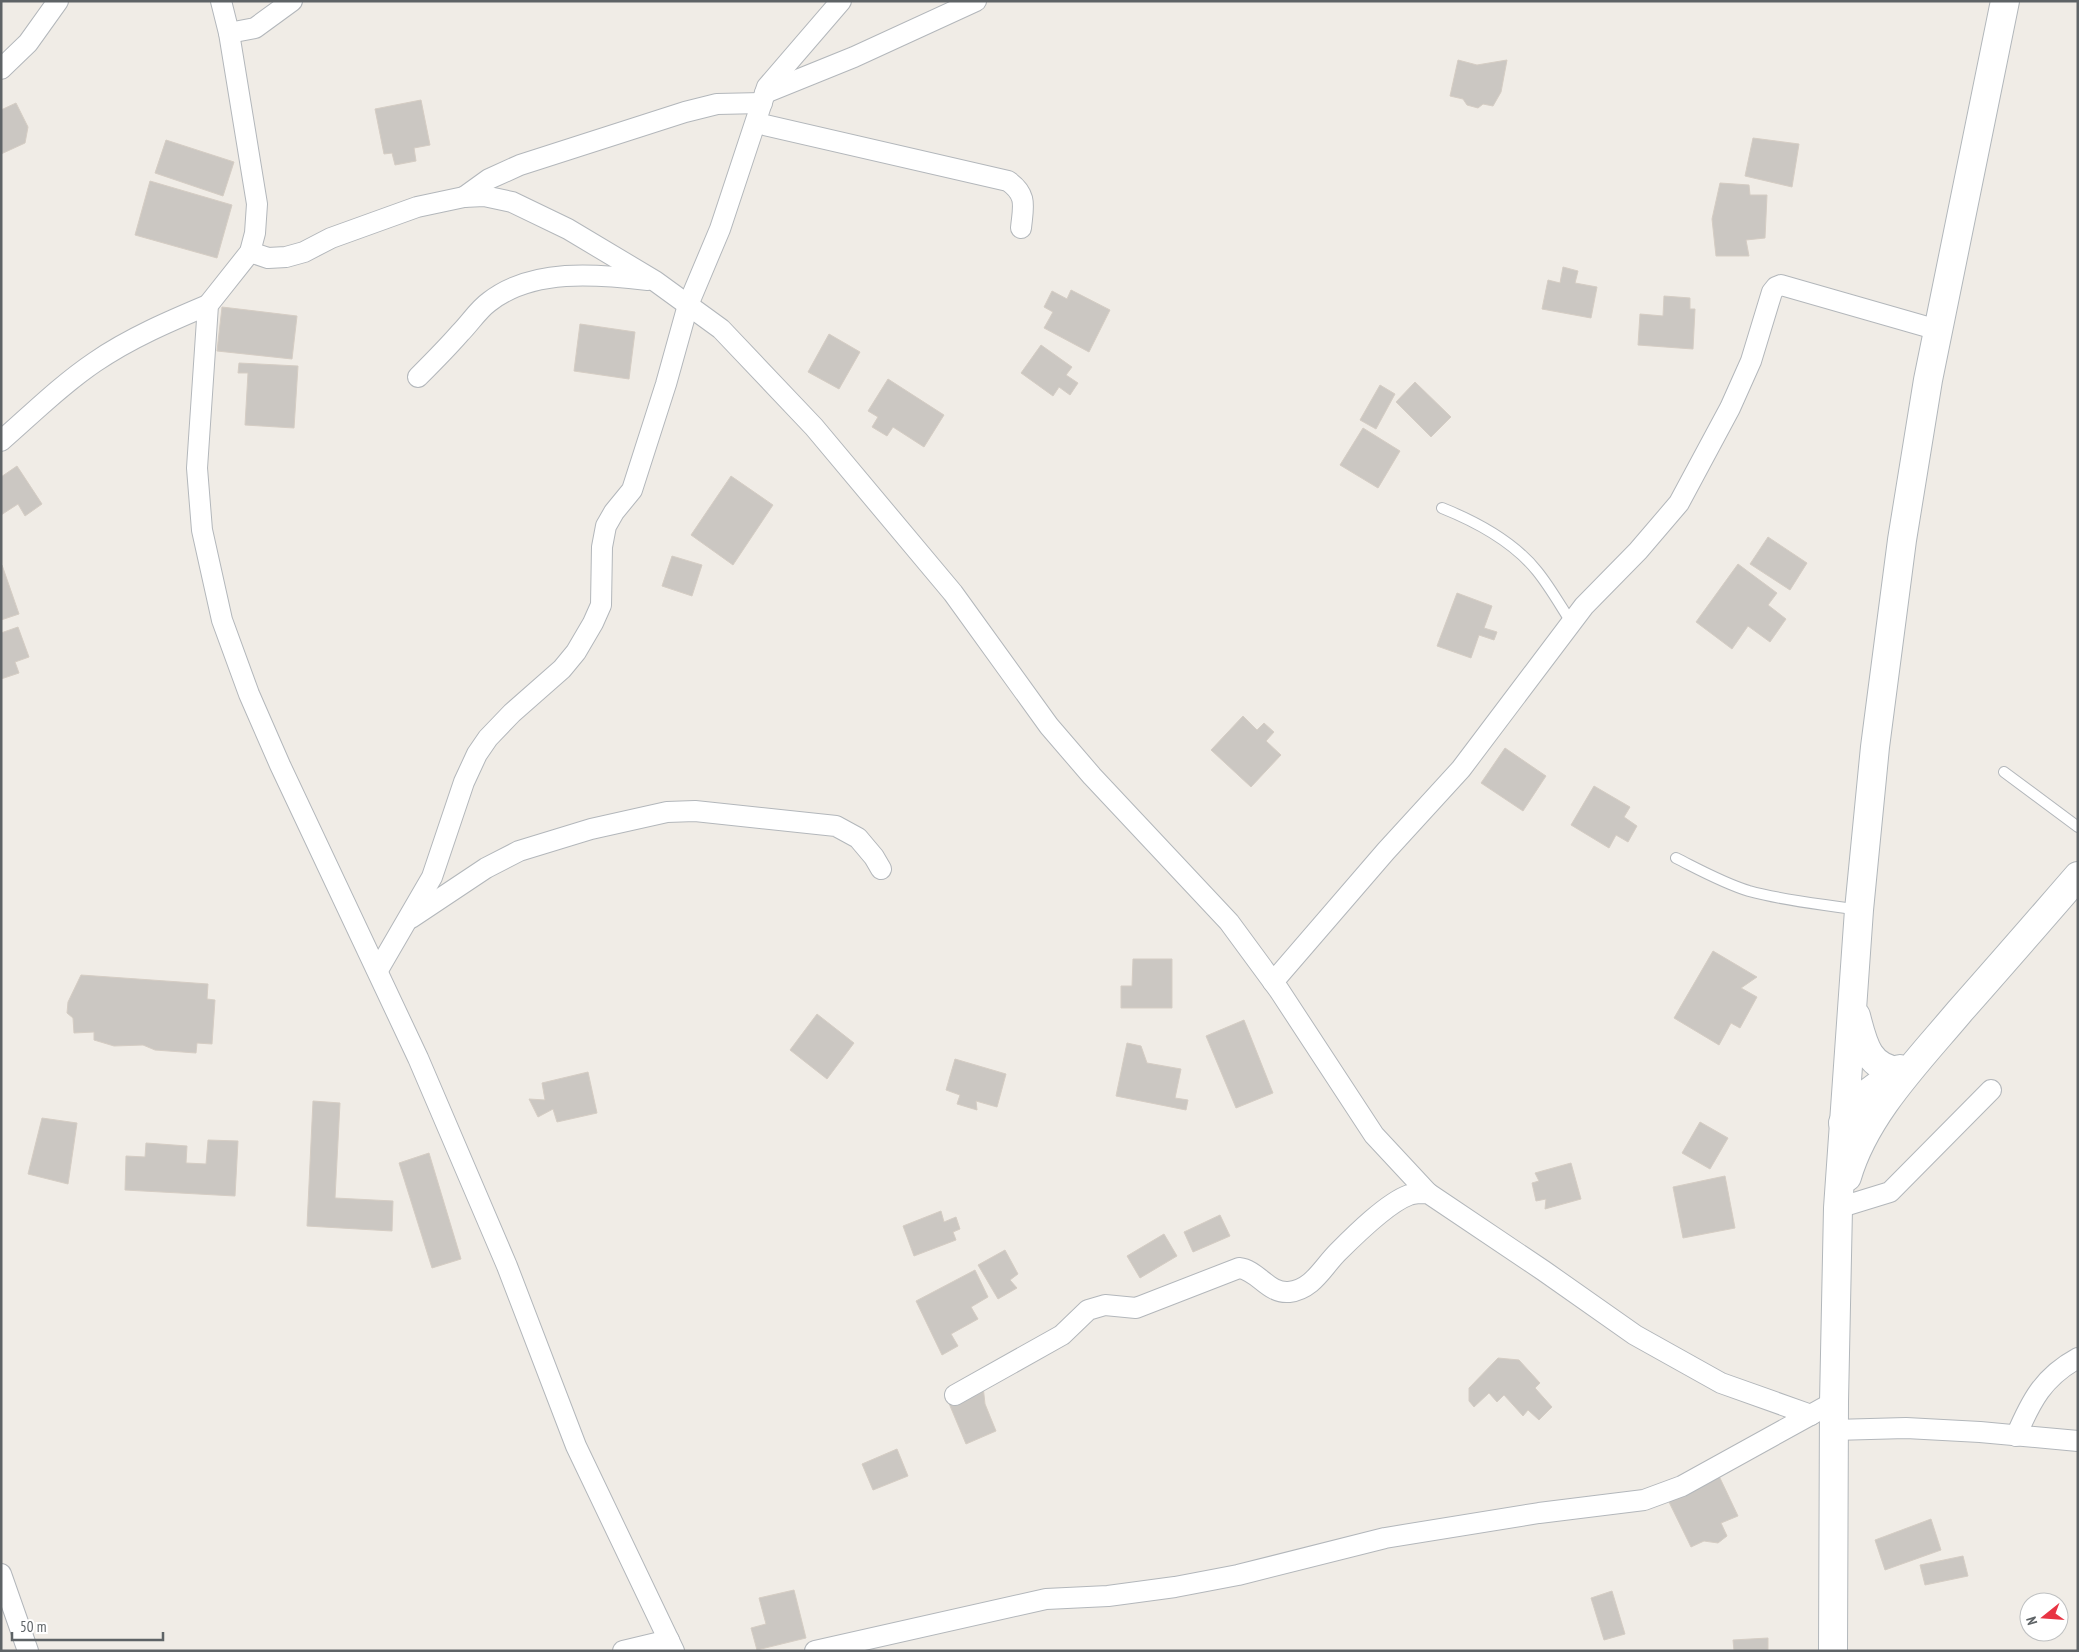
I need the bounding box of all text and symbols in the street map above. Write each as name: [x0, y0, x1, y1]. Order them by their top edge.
north arrow: [2019, 1592, 2069, 1642]
scale bar: [12, 1610, 164, 1642]
text: N: [2022, 1615, 2041, 1627]
text: 50 m: [20, 1617, 46, 1636]

